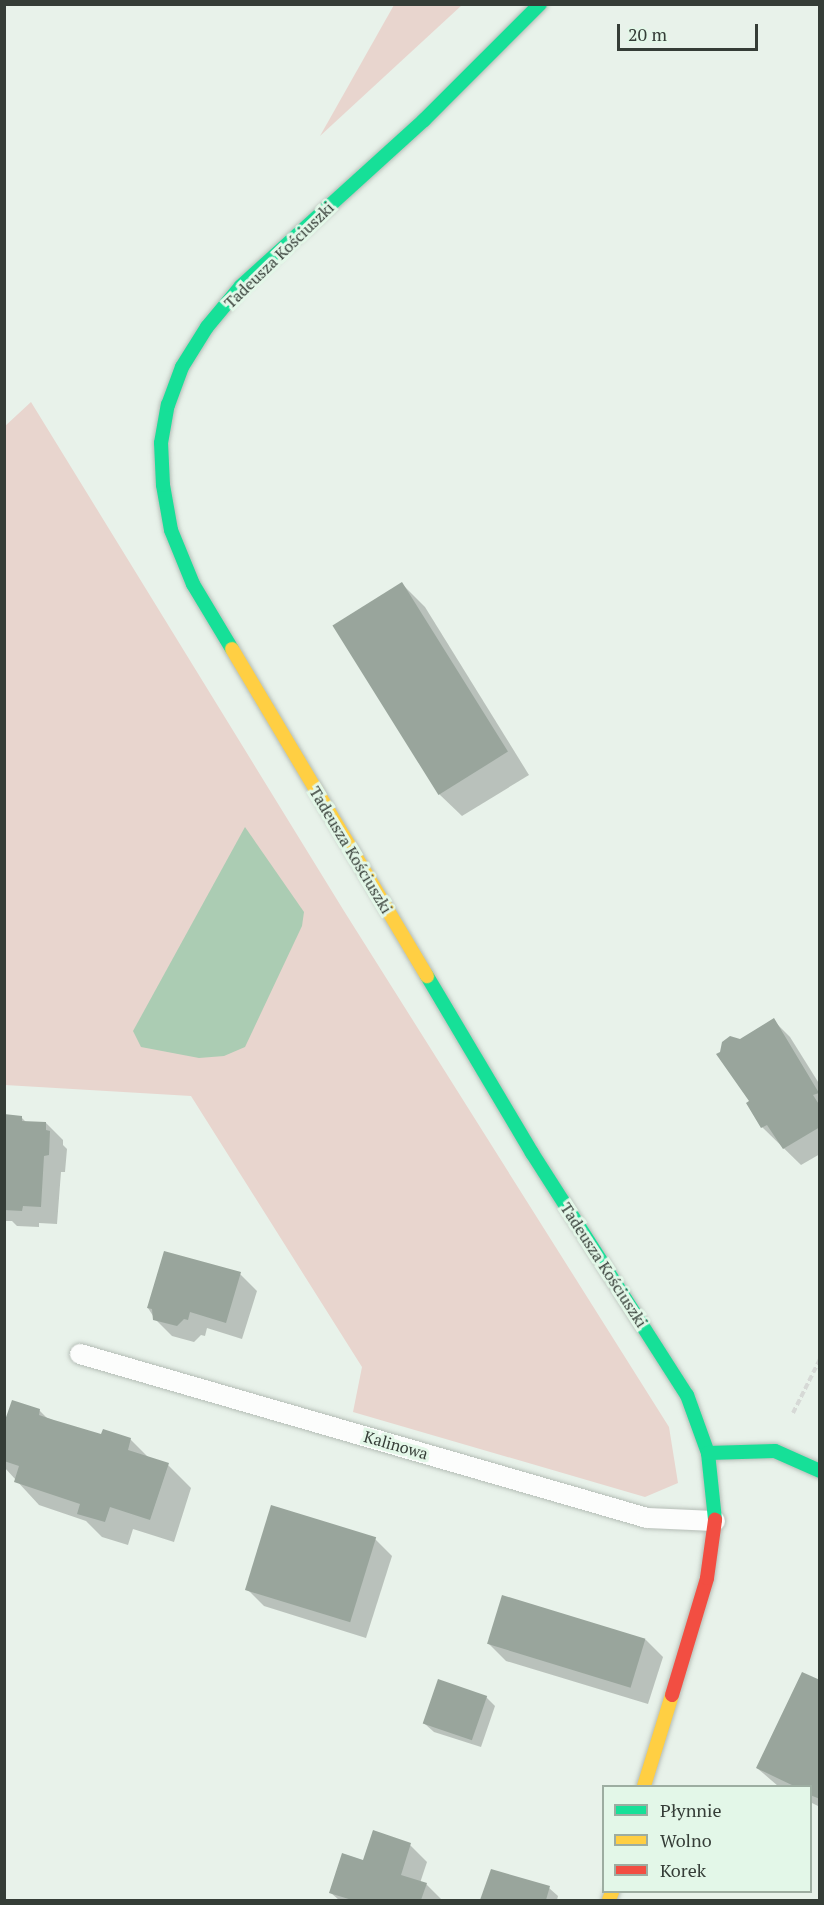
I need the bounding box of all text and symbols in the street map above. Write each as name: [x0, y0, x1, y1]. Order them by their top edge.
scale bar: [620, 12, 761, 50]
text: 20 m: [628, 22, 667, 46]
street label: Tadeusza Kościuszki: [220, 198, 338, 312]
street label: Tadeusza Kościuszki: [305, 783, 397, 917]
street label: Tadeusza Kościuszki: [556, 1199, 652, 1331]
street label: Kalinowa: [362, 1427, 430, 1463]
legend: [602, 1785, 812, 1893]
text: Płynnie: [660, 1798, 722, 1822]
text: Wolno: [660, 1828, 712, 1852]
text: Korek: [660, 1858, 706, 1882]

